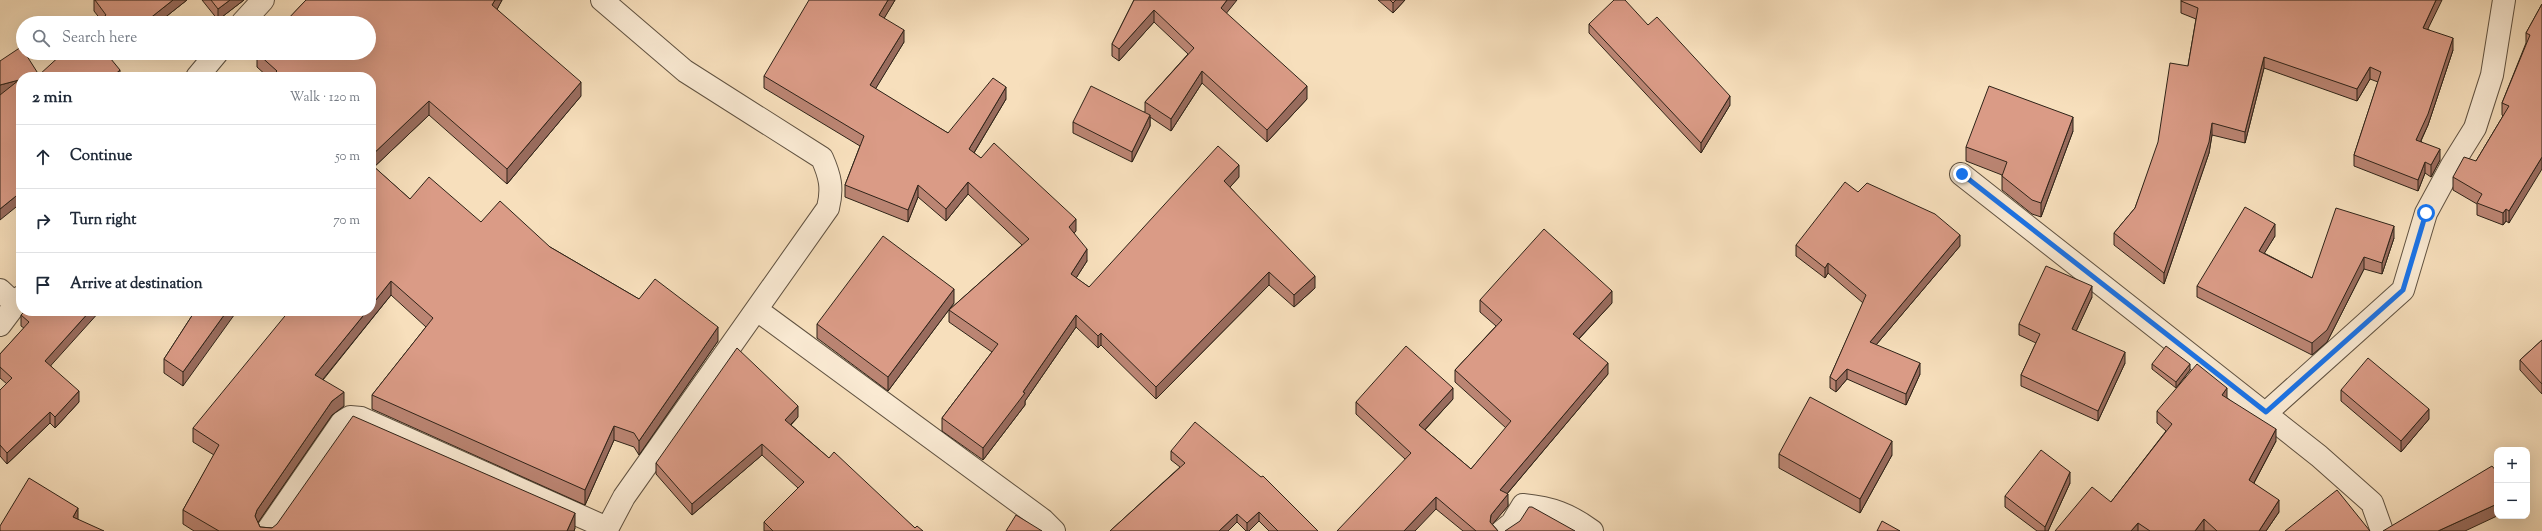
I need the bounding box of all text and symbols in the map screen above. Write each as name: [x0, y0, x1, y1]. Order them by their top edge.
search box: [16, 16, 376, 60]
icon: search: [30, 27, 52, 49]
text: Search here: [62, 28, 137, 49]
text: 2 min: [32, 86, 73, 110]
text: Walk · 120 m: [290, 89, 360, 107]
icon: ahead: [32, 146, 54, 168]
text: Continue: [70, 146, 132, 167]
text: 50 m: [335, 148, 360, 166]
route end: [1953, 165, 1971, 183]
route start: [2417, 204, 2435, 222]
icon: right: [32, 210, 54, 232]
text: Turn right: [70, 210, 136, 231]
text: 70 m: [333, 212, 360, 230]
icon: arrive: [32, 274, 54, 296]
text: Arrive at destination: [70, 274, 203, 295]
map controls: [2494, 447, 2530, 519]
button: +: [2494, 447, 2530, 483]
button: −: [2494, 483, 2530, 519]

